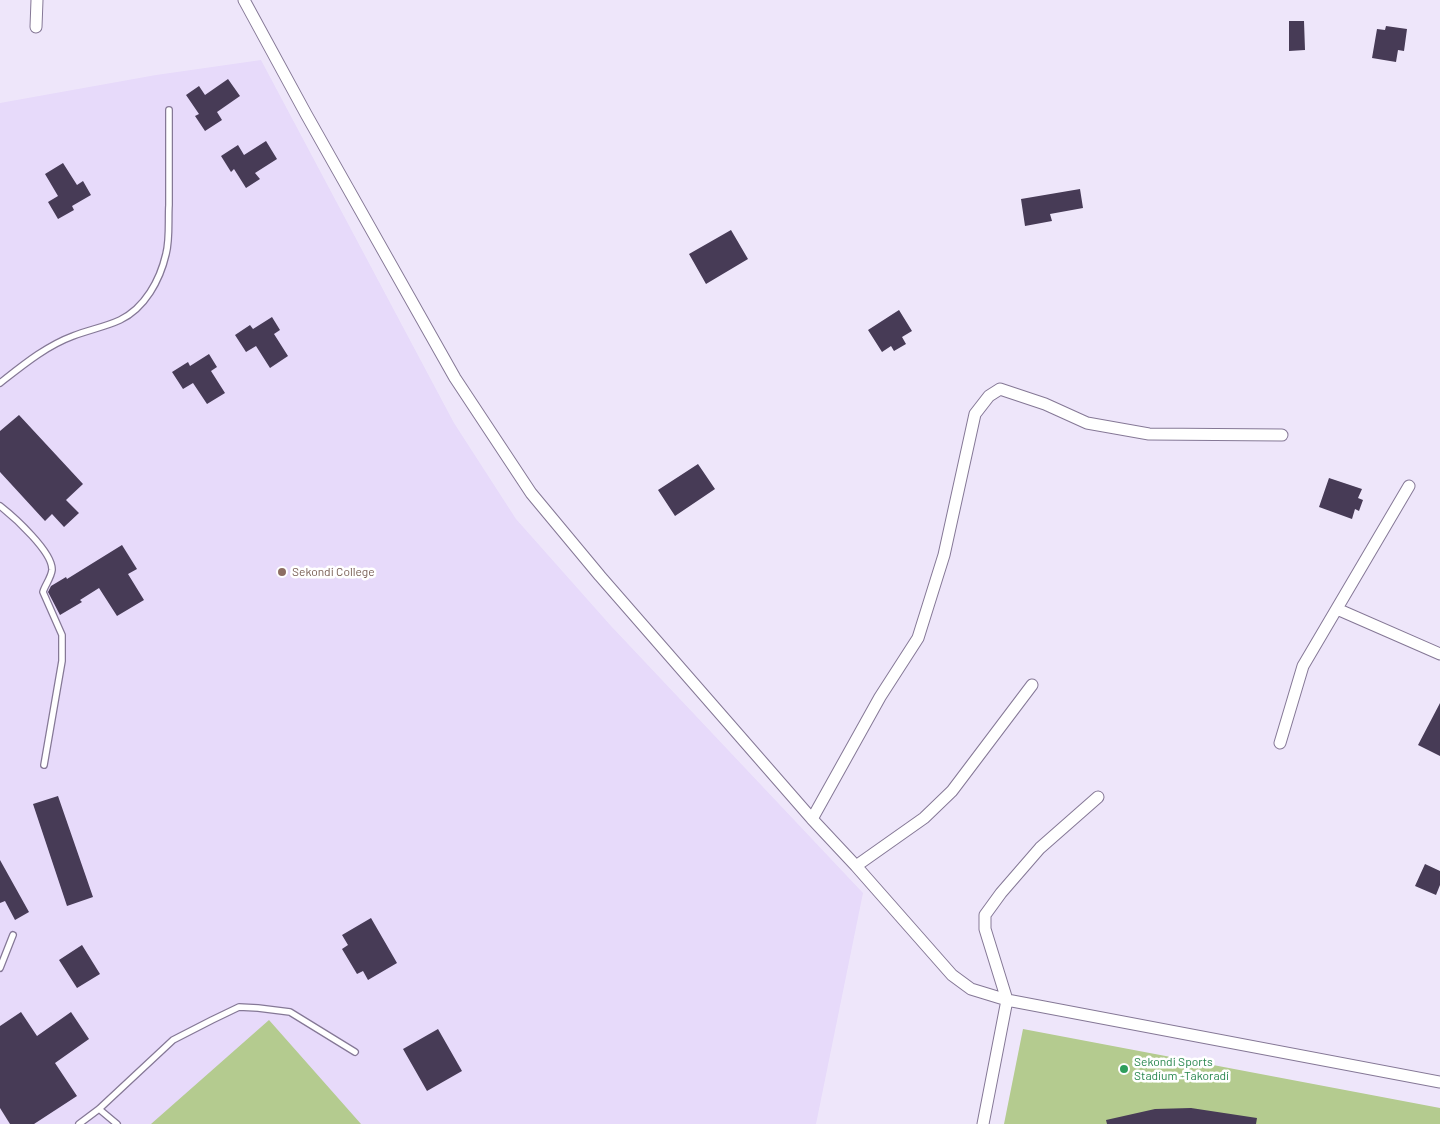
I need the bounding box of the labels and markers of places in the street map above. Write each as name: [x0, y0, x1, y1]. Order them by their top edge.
place label: Sekondi College: [292, 565, 375, 579]
marker: Sekondi College: [276, 566, 288, 578]
place label: Sekondi Sports Stadium -Takoradi: [1134, 1055, 1229, 1083]
marker: Sekondi Sports Stadium -Takoradi: [1118, 1063, 1130, 1075]

